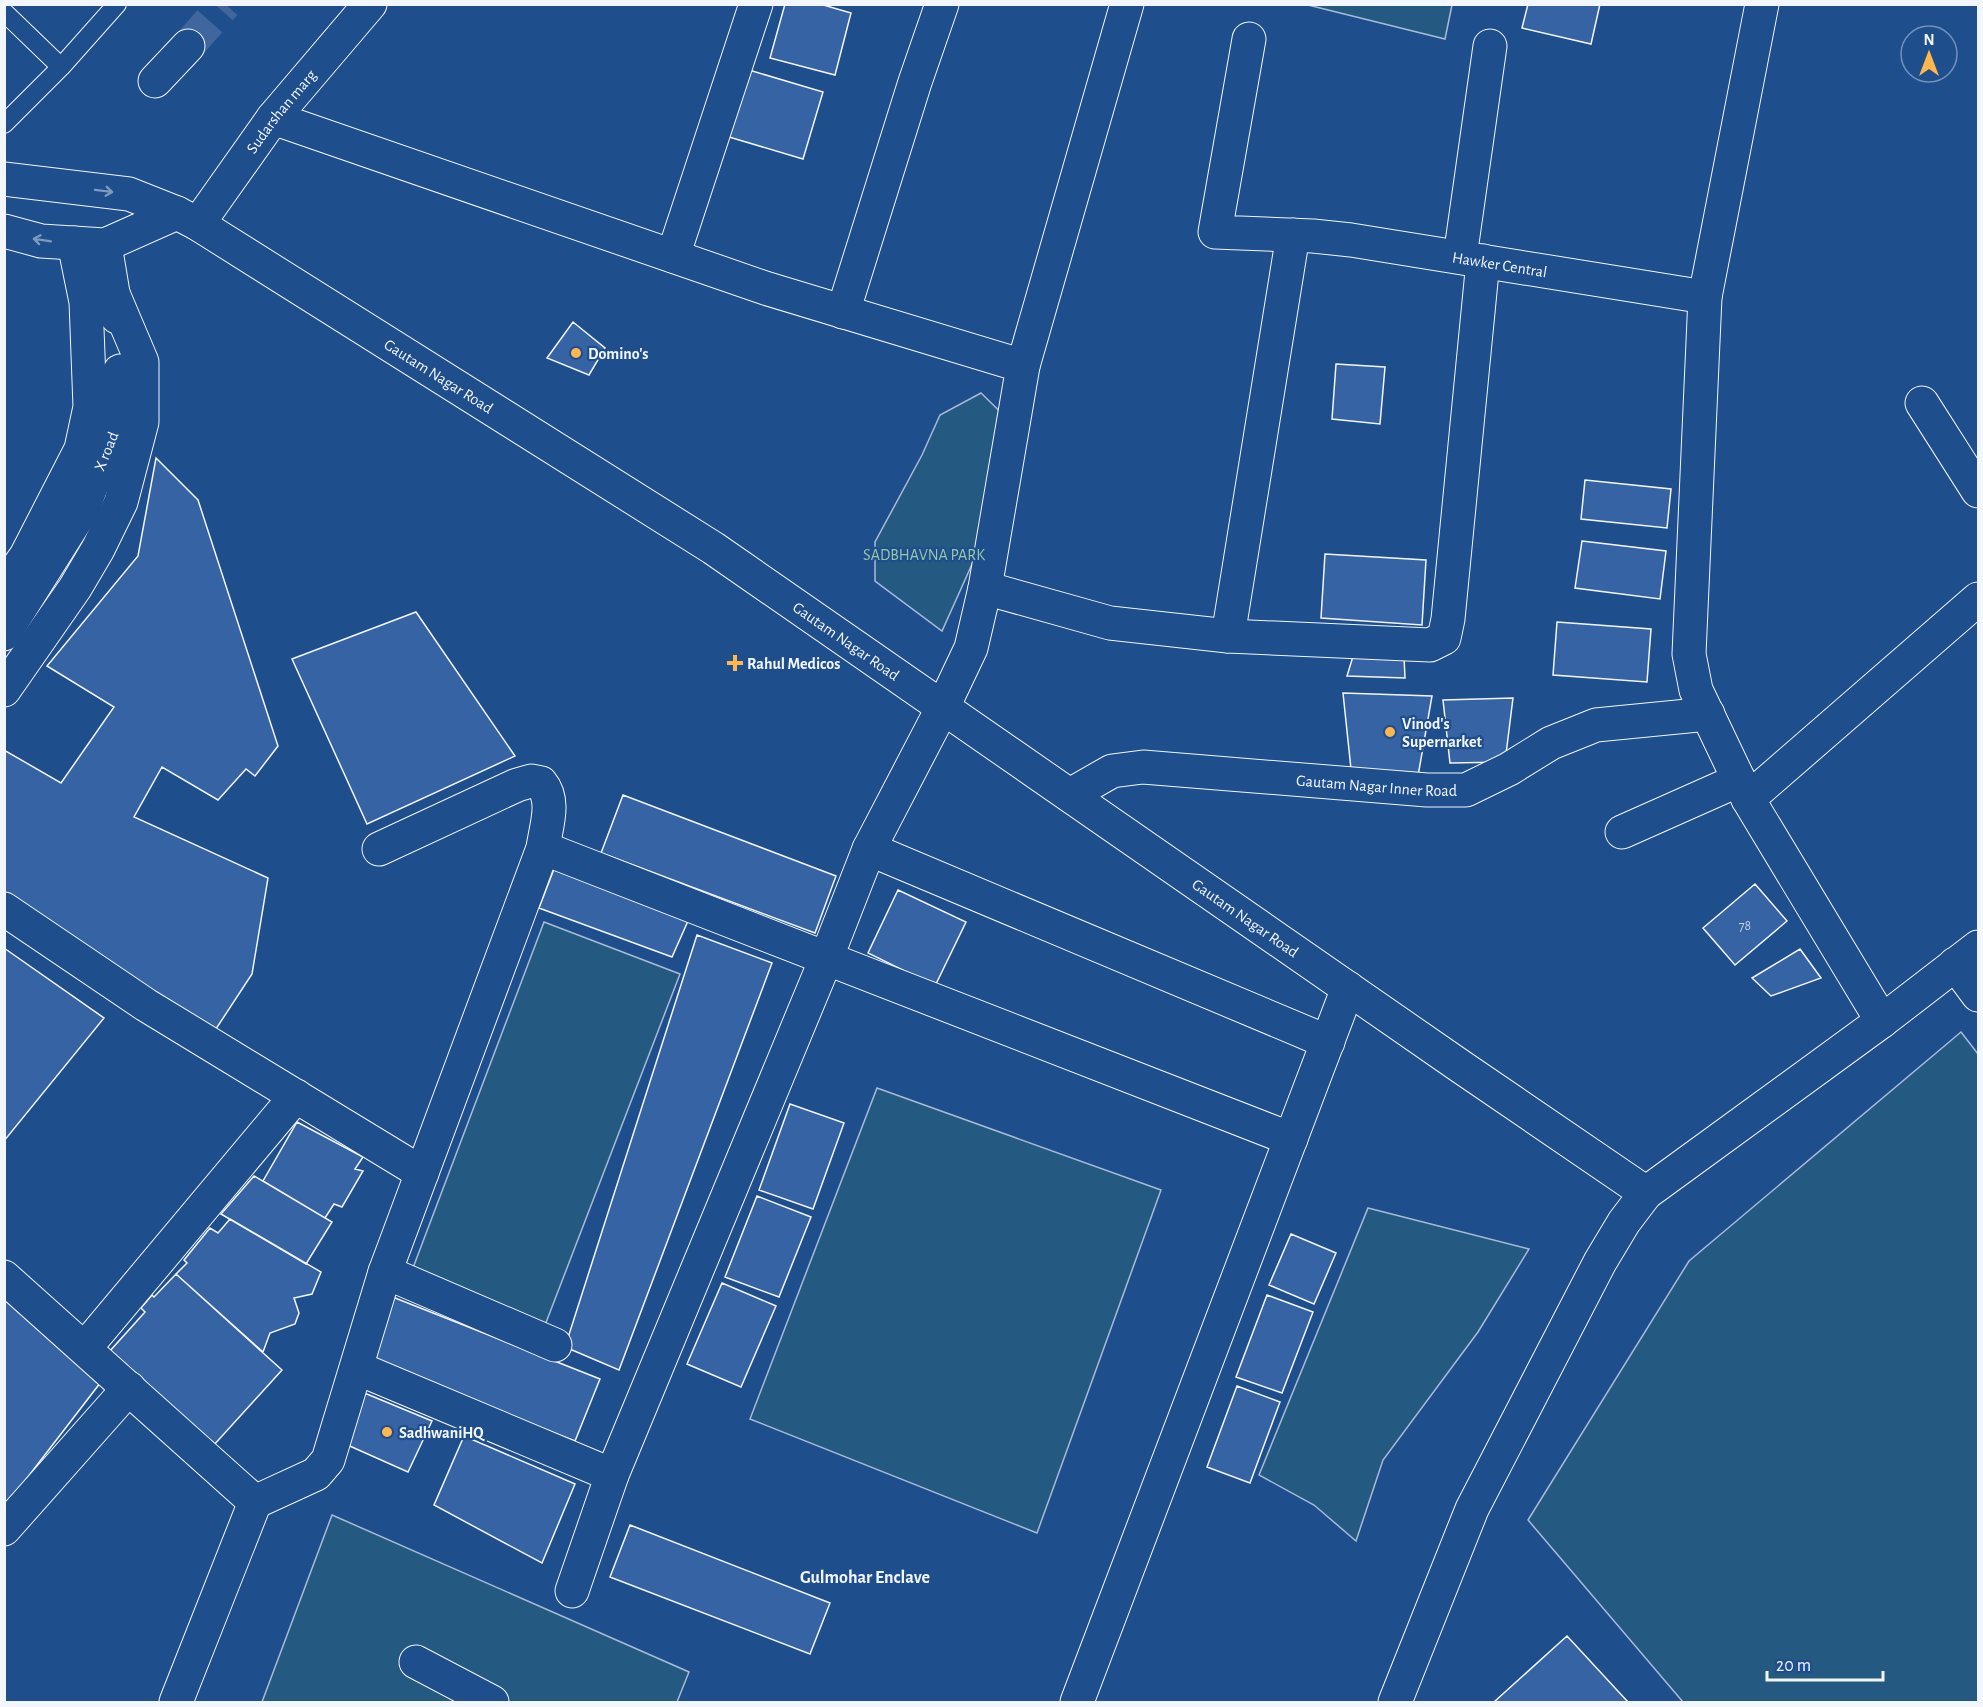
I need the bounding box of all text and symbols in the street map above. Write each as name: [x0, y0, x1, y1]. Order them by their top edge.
north arrow: [1899, 24, 1959, 84]
text: N: [1923, 32, 1935, 48]
street label: Sudarshan marg: [244, 67, 320, 156]
one-way arrow: [94, 186, 114, 197]
one-way arrow: [33, 234, 52, 245]
street label: Hawker Central: [1451, 249, 1548, 280]
street label: Gautam Nagar Road: [381, 336, 496, 417]
marker: Domino's: [569, 346, 583, 360]
place label: Domino's: [588, 346, 648, 362]
street label: X road: [91, 429, 122, 473]
park label: SADBHAVNA PARK: [863, 547, 985, 563]
street label: Gautam Nagar Road: [790, 599, 902, 684]
marker: Rahul Medicos: [728, 656, 742, 670]
place label: Rahul Medicos: [747, 656, 840, 672]
place label: Vinod's Supernarket: [1402, 716, 1482, 750]
marker: Vinod's Supernarket: [1383, 725, 1397, 739]
street label: Gautam Nagar Inner Road: [1296, 772, 1457, 799]
street label: Gautam Nagar Road: [1189, 876, 1301, 961]
house number: 78: [1739, 919, 1751, 933]
marker: SadhwaniHQ: [380, 1425, 394, 1439]
place label: SadhwaniHQ: [399, 1425, 485, 1442]
district label: Gulmohar Enclave: [800, 1569, 930, 1587]
scale bar: [1767, 1644, 1882, 1682]
text: 20 m: [1776, 1657, 1811, 1675]

